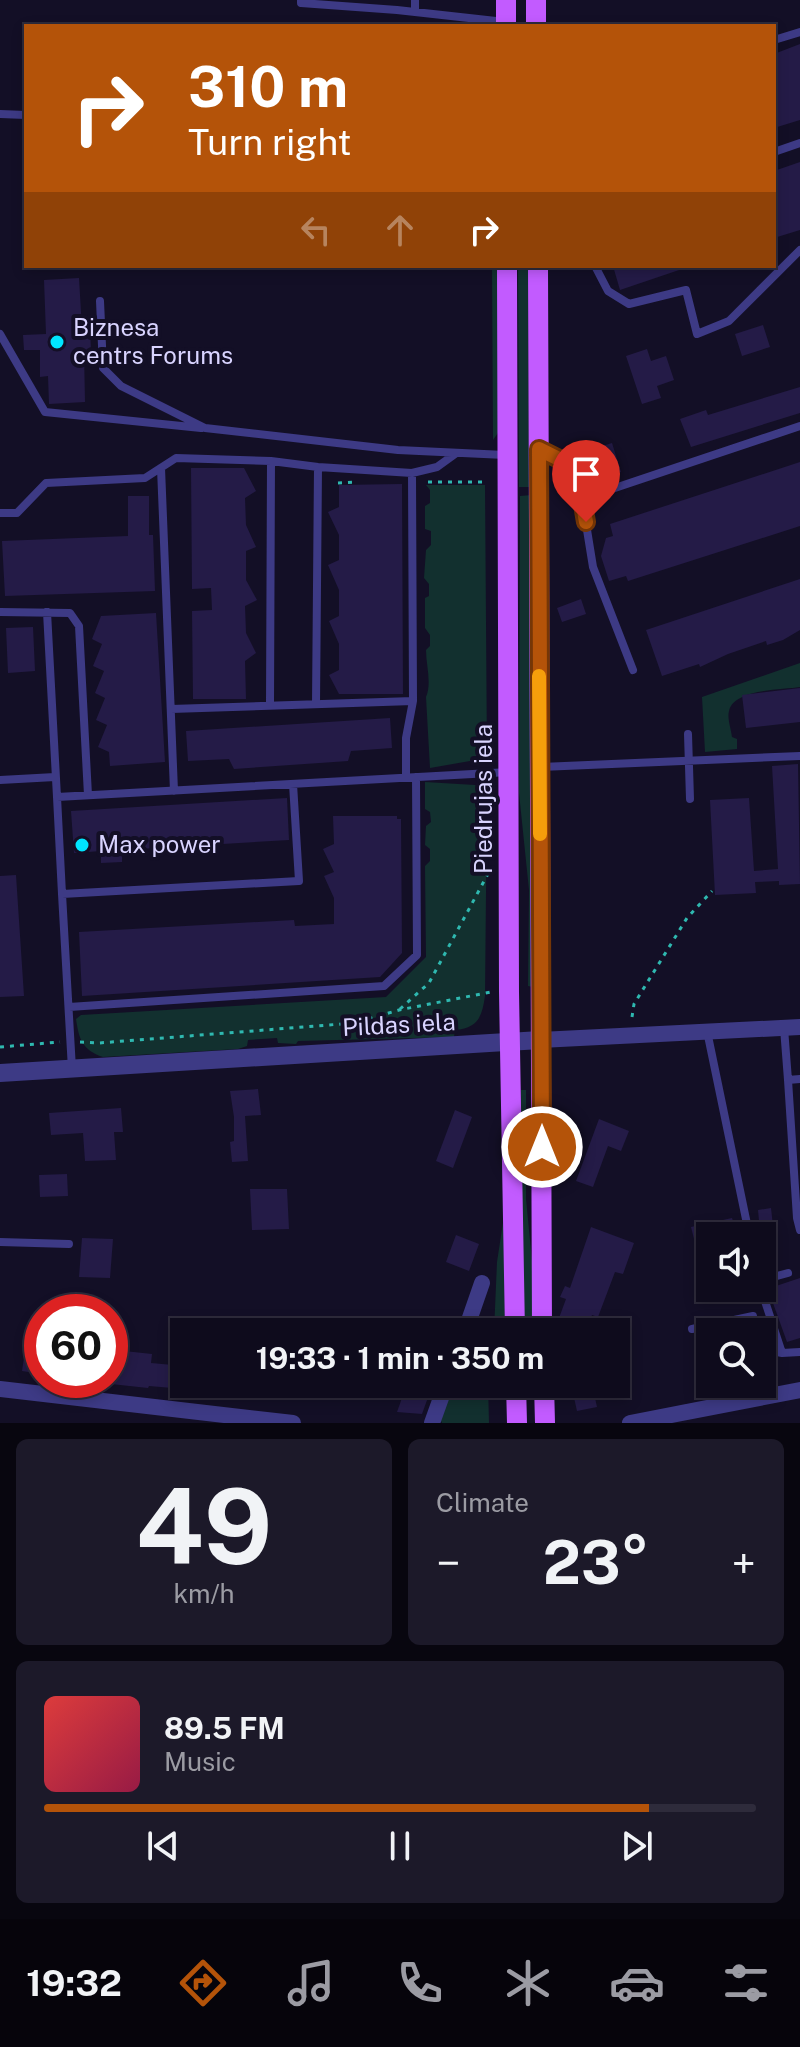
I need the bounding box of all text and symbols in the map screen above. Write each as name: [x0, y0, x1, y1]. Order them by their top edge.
text: 310 m: [188, 54, 348, 120]
icon: right: [56, 56, 160, 160]
text: Turn right: [188, 121, 351, 163]
icon: left: [294, 208, 338, 252]
icon: ahead: [378, 208, 422, 252]
icon: right: [462, 208, 506, 252]
place label: Biznesa centrs Forums: [73, 313, 233, 369]
marker: Biznesa centrs Forums: [48, 333, 66, 351]
pin: [552, 440, 620, 522]
icon: arrive: [564, 452, 608, 496]
street label: Piedrujas iela: [469, 724, 497, 874]
place label: Max power: [98, 830, 221, 858]
marker: Max power: [73, 836, 91, 854]
street label: Pildas iela: [342, 1007, 456, 1041]
position arrow: [500, 1105, 584, 1189]
map controls: [696, 1222, 776, 1398]
button: sound: [696, 1222, 776, 1302]
speed limit sign: 60: [24, 1294, 128, 1398]
button: search: [696, 1318, 776, 1398]
text: 19:33 · 1 min · 350 m: [256, 1340, 544, 1376]
text: 49: [136, 1465, 272, 1587]
text: Climate: [436, 1487, 529, 1518]
text: 23°: [543, 1527, 649, 1598]
text: −: [436, 1537, 460, 1589]
text: +: [732, 1537, 756, 1589]
text: km/h: [173, 1578, 235, 1609]
text: 89.5 FM: [164, 1710, 285, 1746]
text: Music: [164, 1746, 236, 1777]
icon: previous: [141, 1824, 185, 1868]
icon: pause: [378, 1824, 422, 1868]
icon: next: [615, 1824, 659, 1868]
icon: directions: [175, 1955, 231, 2011]
icon: music: [283, 1955, 339, 2011]
icon: phone: [392, 1955, 448, 2011]
icon: climate: [500, 1955, 556, 2011]
icon: car: [609, 1955, 665, 2011]
icon: filters: [718, 1955, 774, 2011]
text: 19:32: [26, 1962, 122, 2004]

